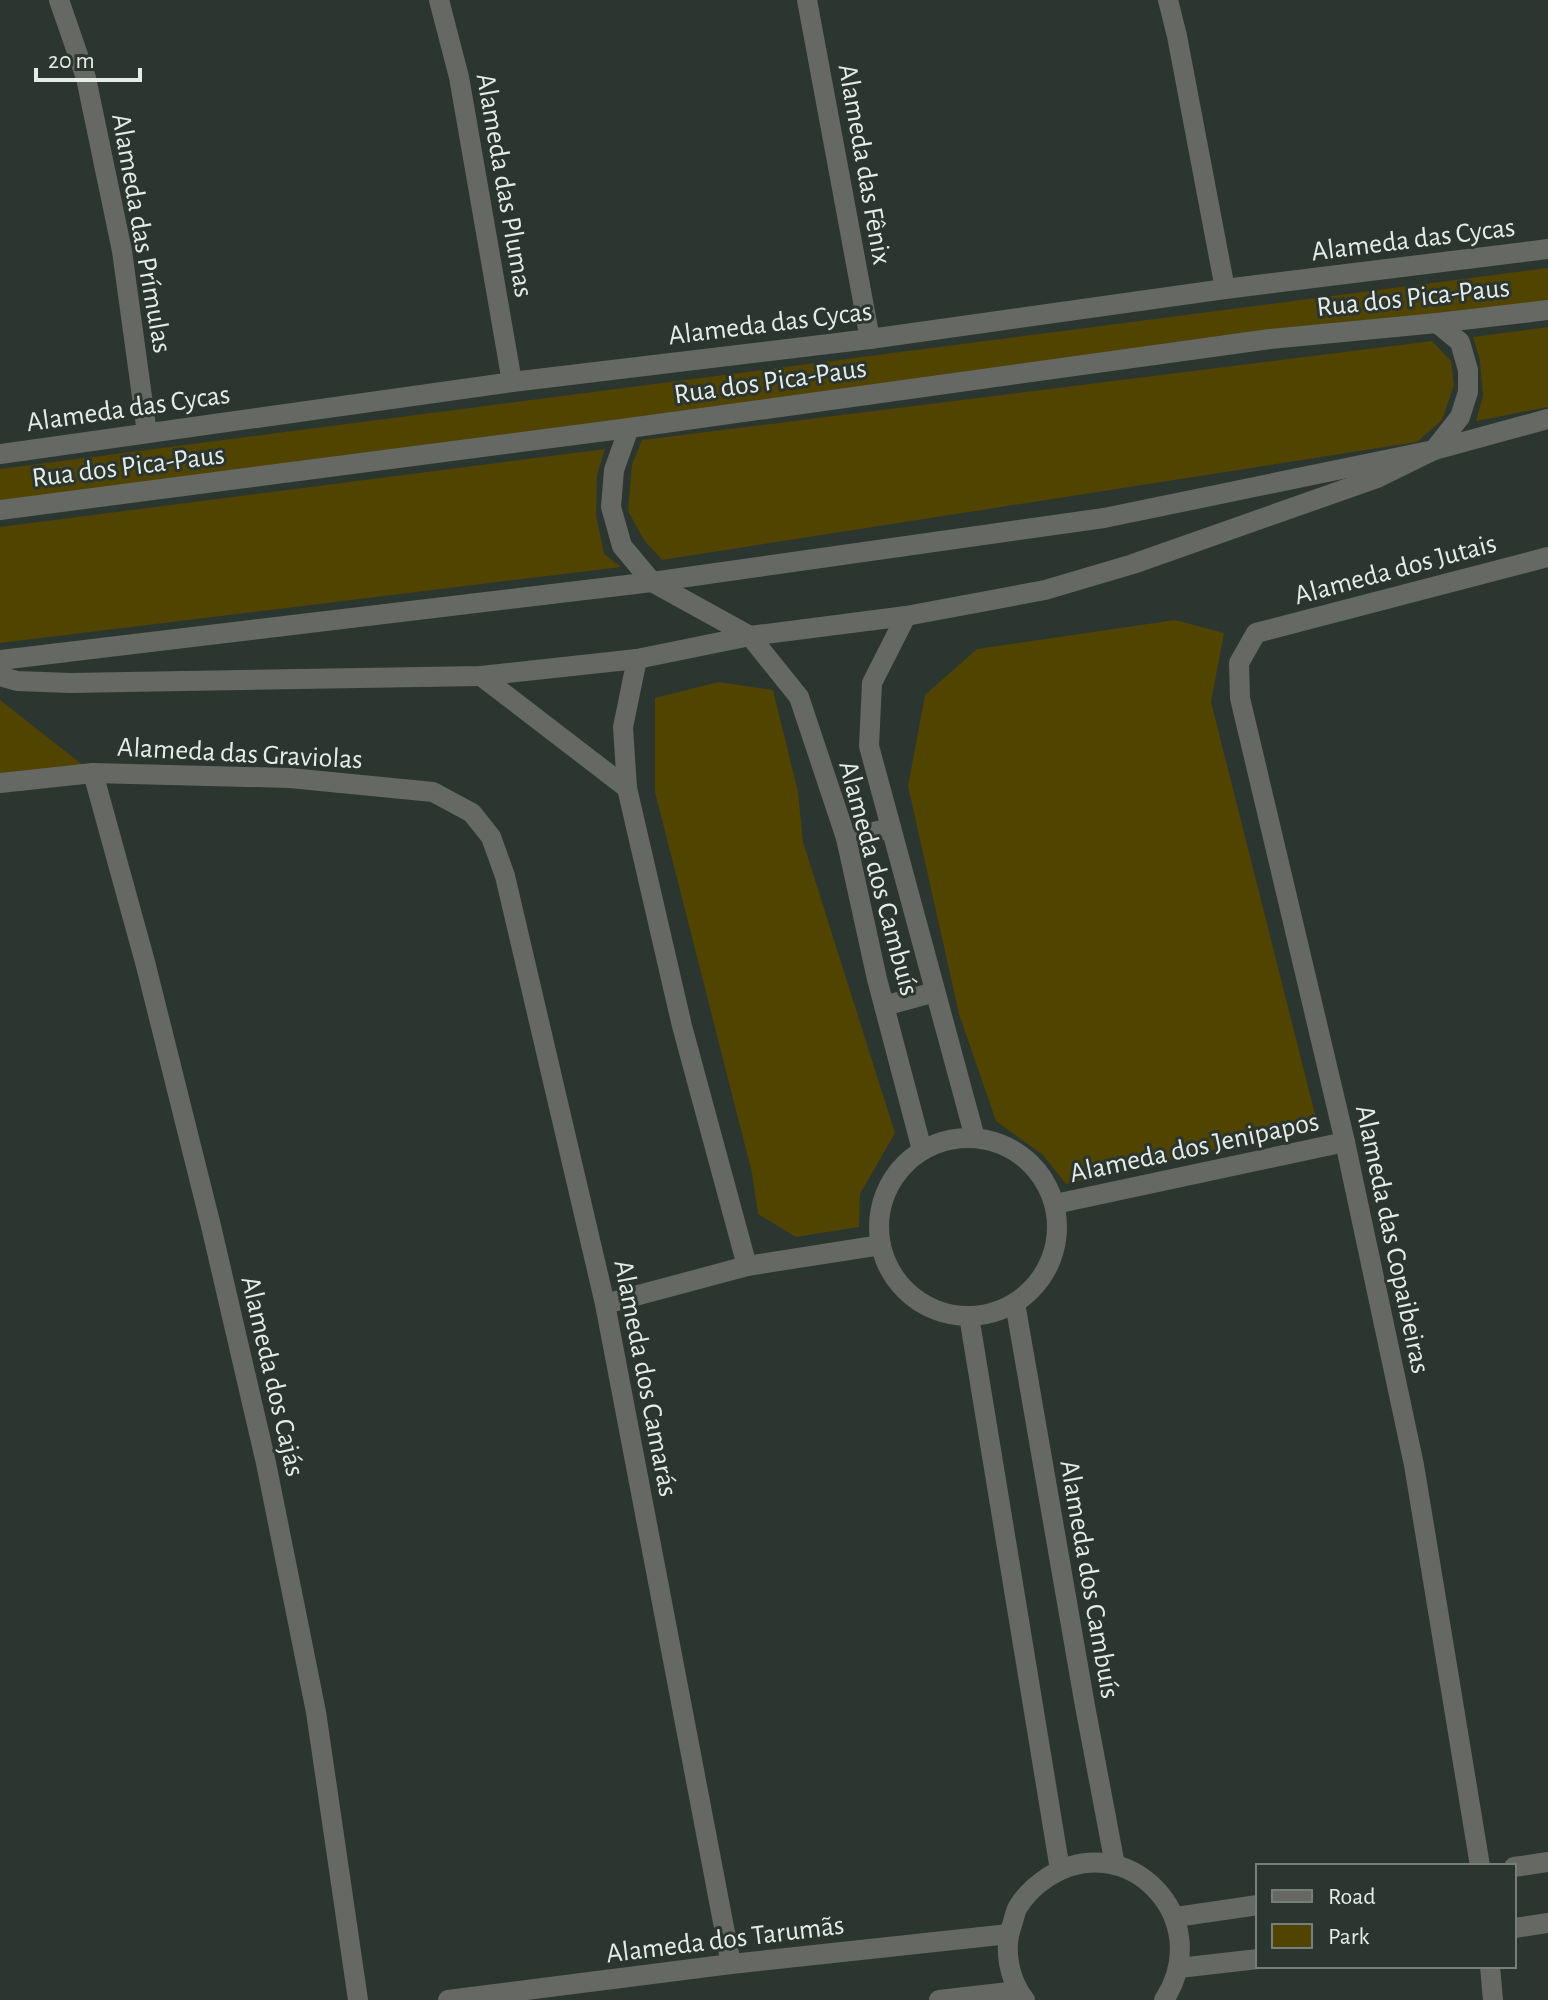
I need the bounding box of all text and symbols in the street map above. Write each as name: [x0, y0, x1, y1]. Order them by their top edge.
scale bar: [36, 32, 140, 82]
text: 20 m: [48, 49, 95, 73]
street label: Alameda das Fênix: [833, 62, 895, 267]
street label: Alameda das Plumas: [471, 71, 538, 299]
street label: Alameda das Prímulas: [106, 112, 176, 355]
street label: Alameda das Cycas: [1310, 214, 1517, 266]
street label: Rua dos Pica-Paus: [1315, 274, 1511, 322]
street label: Alameda das Cycas: [667, 298, 874, 350]
street label: Rua dos Pica-Paus: [672, 355, 868, 409]
street label: Alameda das Cycas: [25, 381, 232, 437]
street label: Rua dos Pica-Paus: [30, 441, 226, 493]
street label: Alameda dos Jutais: [1291, 529, 1500, 610]
street label: Alameda das Graviolas: [116, 734, 363, 774]
street label: Alameda dos Cambuís: [833, 758, 923, 999]
street label: Alameda das Copaibeiras: [1350, 1103, 1434, 1376]
street label: Alameda dos Jenipapos: [1067, 1108, 1322, 1188]
street label: Alameda dos Camarás: [608, 1258, 682, 1499]
street label: Alameda dos Cajás: [235, 1274, 309, 1479]
street label: Alameda dos Cambuís: [1054, 1458, 1124, 1701]
legend: [1256, 1864, 1516, 1968]
text: Road: [1328, 1885, 1376, 1909]
street label: Alameda dos Tarumãs: [605, 1911, 846, 1968]
text: Park: [1328, 1925, 1369, 1949]

